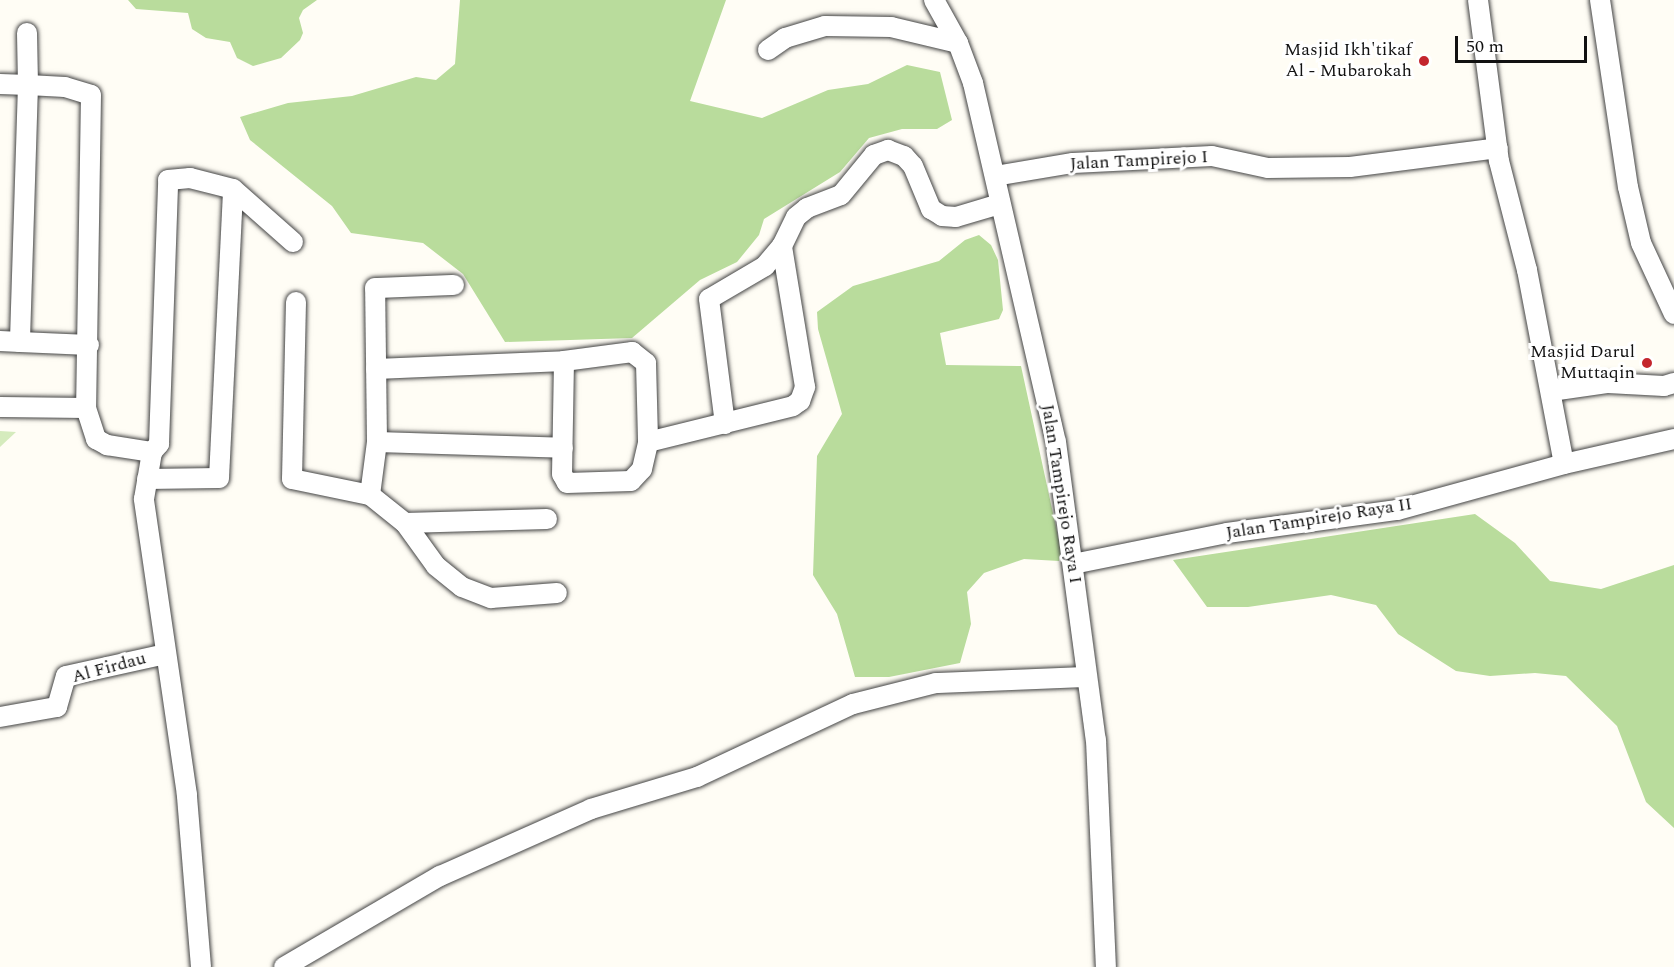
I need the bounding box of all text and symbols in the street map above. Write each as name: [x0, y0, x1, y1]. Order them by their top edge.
scale bar: [1458, 24, 1590, 62]
text: 50 m: [1466, 33, 1504, 60]
place label: Masjid Ikh'tikaf Al - Mubarokah: [1284, 40, 1412, 82]
marker: Masjid Ikh'tikaf Al - Mubarokah: [1417, 54, 1431, 68]
street label: Jalan Tampirejo I: [1069, 147, 1209, 175]
place label: Masjid Darul Muttaqin: [1530, 342, 1635, 385]
marker: Masjid Darul Muttaqin: [1640, 356, 1654, 370]
street label: Jalan Tampirejo Raya I: [1036, 403, 1086, 585]
street label: Jalan Tampirejo Raya II: [1224, 494, 1414, 544]
street label: Al Firdau: [70, 648, 148, 688]

